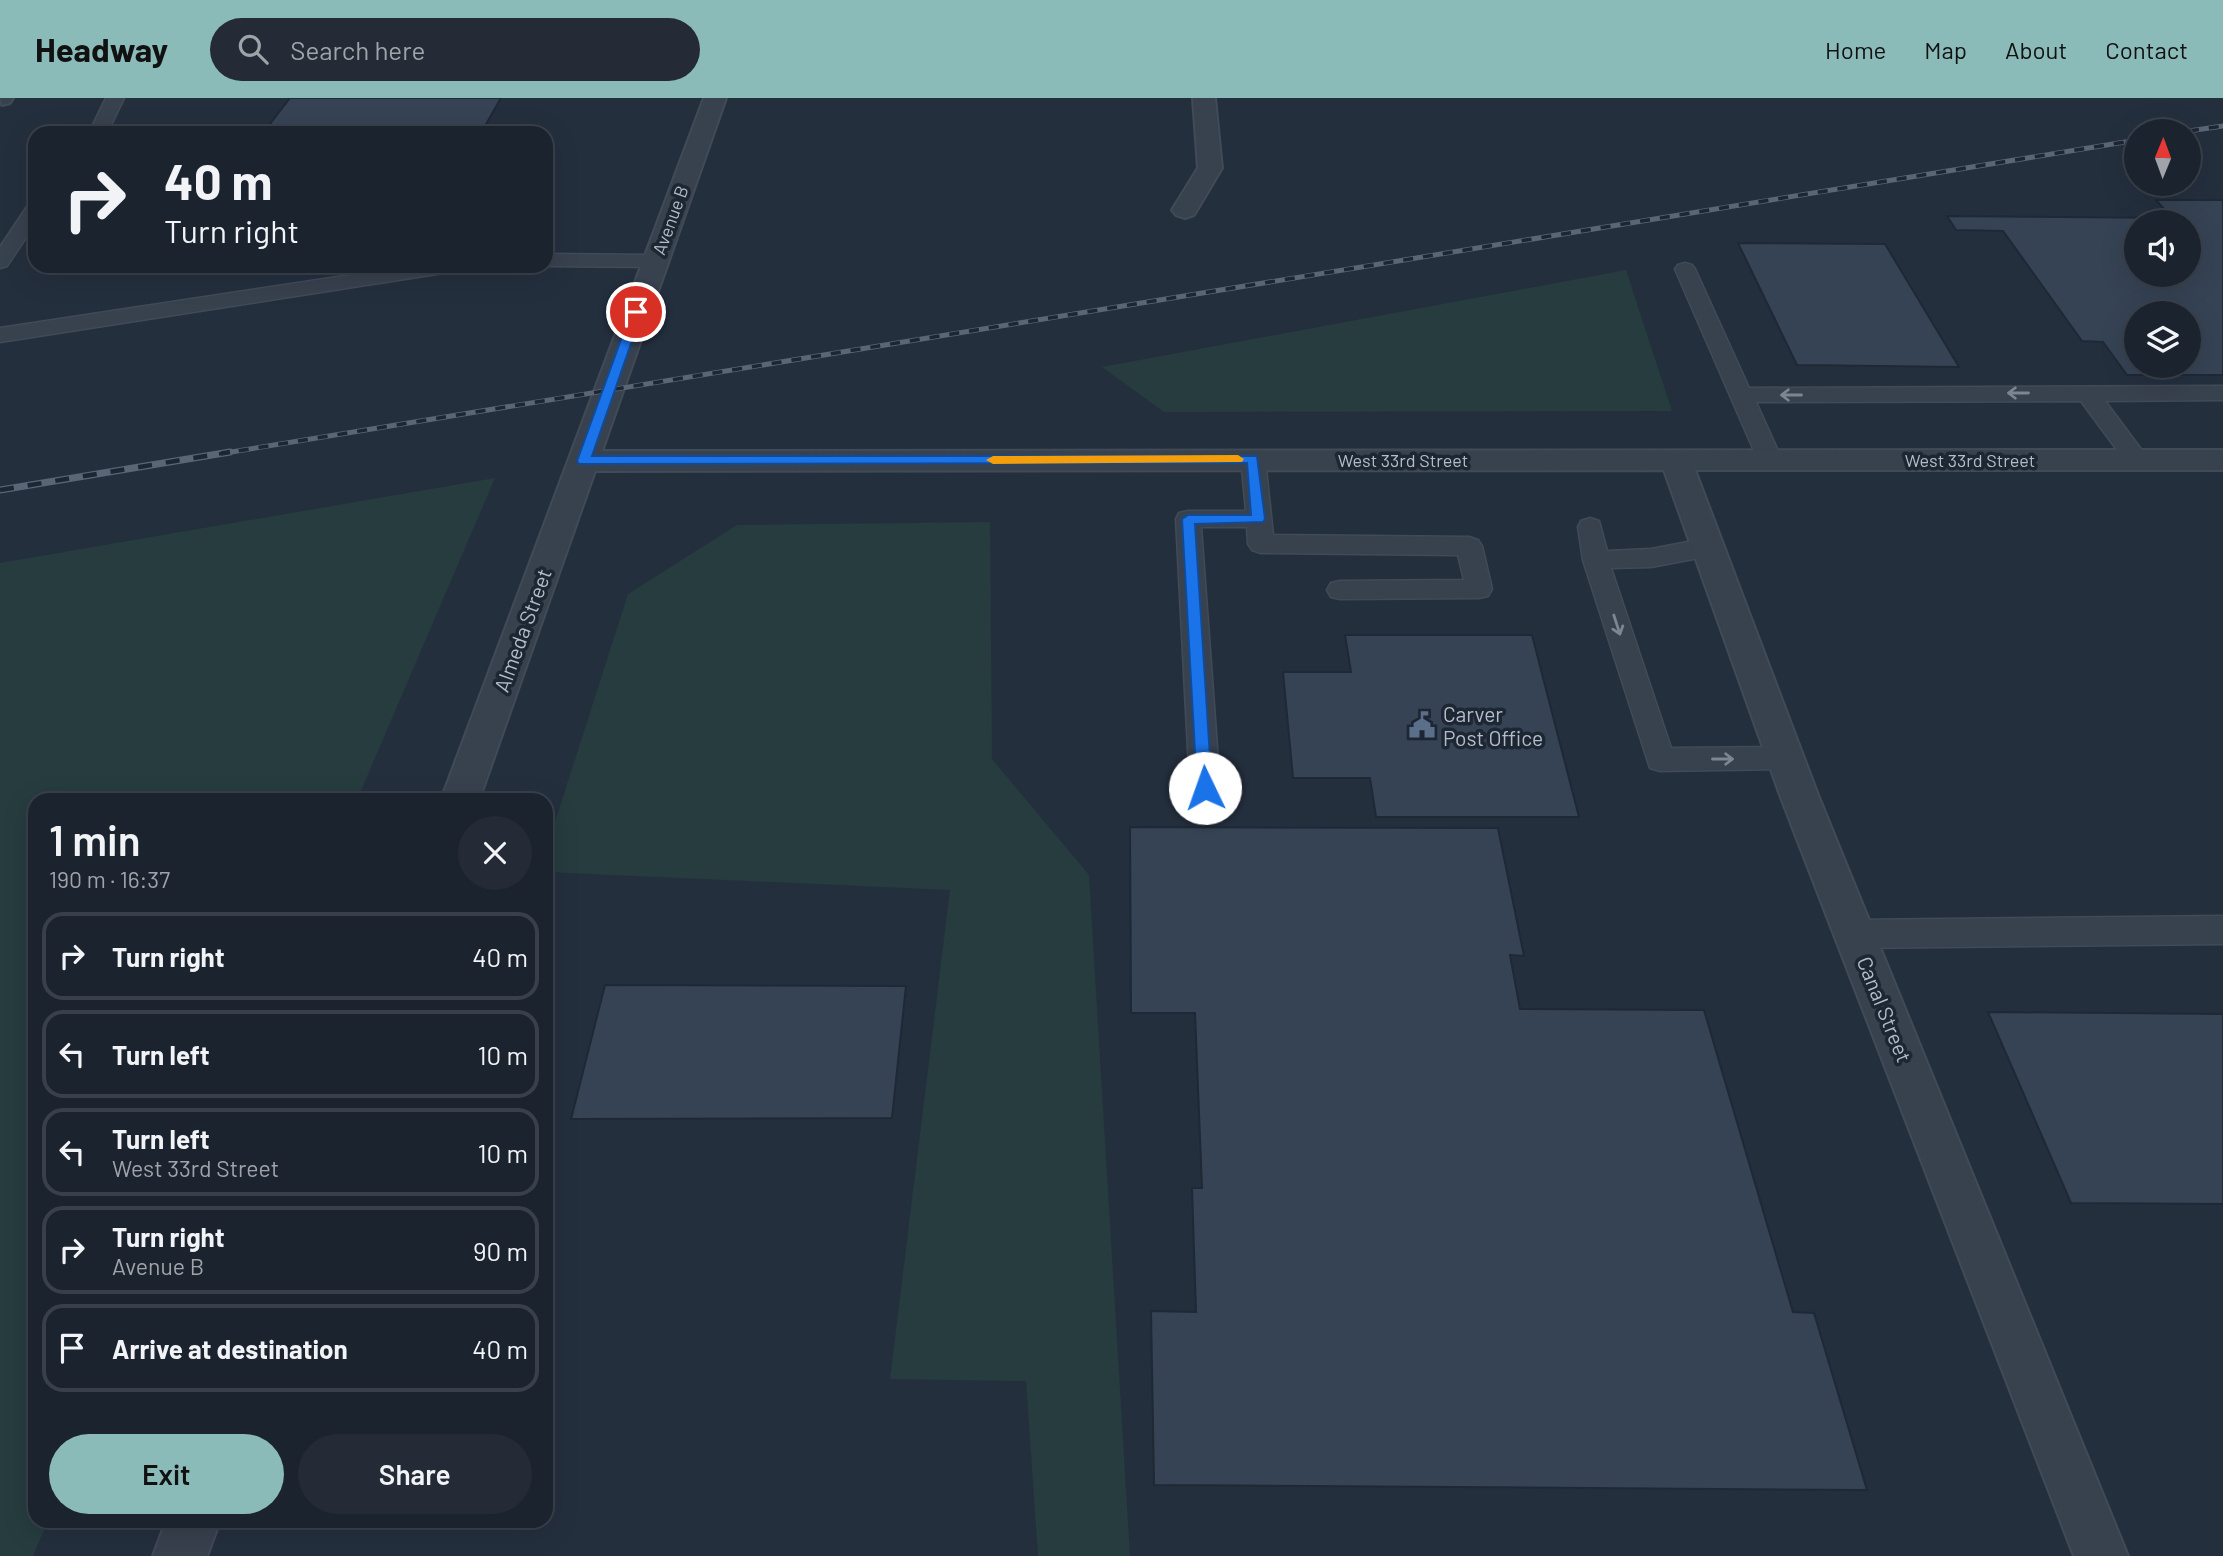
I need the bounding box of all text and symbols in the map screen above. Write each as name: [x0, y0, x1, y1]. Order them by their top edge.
search box: [210, 18, 700, 81]
text: Headway: [35, 29, 168, 69]
icon: search: [234, 30, 272, 68]
text: Search here: [290, 34, 425, 65]
text: Home: [1825, 35, 1886, 64]
text: Map: [1924, 35, 1967, 64]
text: About: [2005, 35, 2067, 64]
text: Contact: [2105, 35, 2188, 64]
north arrow: [2124, 119, 2202, 196]
map controls: [2124, 119, 2201, 378]
text: 40 m: [164, 151, 272, 210]
icon: right: [49, 154, 140, 245]
street label: Avenue B: [647, 182, 693, 258]
button: sound: [2124, 210, 2201, 287]
text: Turn right: [164, 211, 299, 249]
pin: [606, 282, 666, 342]
icon: arrive: [617, 293, 655, 331]
button: layers: [2124, 301, 2201, 378]
one-way arrow: [2007, 386, 2030, 400]
one-way arrow: [1780, 388, 1803, 402]
street label: West 33rd Street: [1338, 449, 1468, 471]
street label: West 33rd Street: [1905, 449, 2035, 471]
street label: Almeda Street: [488, 565, 556, 695]
one-way arrow: [1611, 613, 1624, 635]
place label: Carver Post Office: [1443, 701, 1543, 750]
public building icon: Carver Post Office: [1407, 710, 1437, 740]
position arrow: [1168, 751, 1242, 825]
one-way arrow: [1711, 752, 1734, 766]
text: 1 min: [49, 814, 141, 864]
button: close: [458, 816, 532, 890]
text: 190 m · 16:37: [49, 865, 170, 893]
icon: right: [53, 937, 91, 975]
text: Turn right: [112, 941, 225, 972]
text: 40 m: [472, 941, 528, 972]
street label: Canal Street: [1852, 953, 1918, 1065]
icon: left: [53, 1035, 91, 1073]
text: Turn left: [112, 1039, 210, 1070]
text: 10 m: [478, 1039, 528, 1070]
text: Turn left: [112, 1123, 210, 1154]
icon: left: [53, 1133, 91, 1171]
text: 10 m: [478, 1137, 528, 1168]
text: West 33rd Street: [112, 1154, 279, 1182]
text: Turn right: [112, 1221, 225, 1252]
icon: right: [53, 1231, 91, 1269]
text: 90 m: [473, 1235, 528, 1266]
text: Avenue B: [112, 1252, 204, 1280]
icon: arrive: [53, 1329, 91, 1367]
text: Arrive at destination: [112, 1333, 348, 1364]
text: 40 m: [472, 1333, 528, 1364]
button: Exit: [49, 1434, 284, 1514]
button: Share: [298, 1434, 532, 1514]

